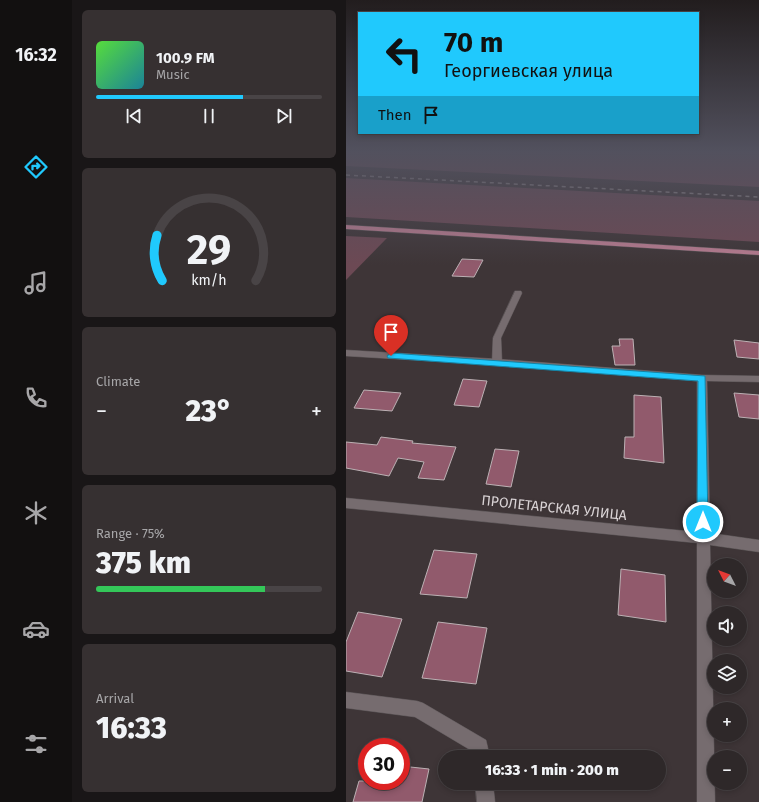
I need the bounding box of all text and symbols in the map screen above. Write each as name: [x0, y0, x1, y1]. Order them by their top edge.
text: 70 m: [444, 26, 503, 59]
icon: left: [378, 28, 430, 80]
text: 16:32: [15, 44, 57, 66]
text: 100.9 FM: [156, 49, 214, 67]
text: Георгиевская улица: [444, 60, 613, 82]
text: Music: [156, 67, 190, 82]
icon: arrive: [420, 104, 442, 126]
icon: previous: [123, 105, 145, 127]
icon: pause: [198, 105, 220, 127]
icon: next: [273, 105, 295, 127]
text: Then: [378, 106, 412, 124]
icon: directions: [22, 153, 50, 181]
text: 29: [187, 224, 231, 274]
icon: music: [22, 269, 50, 297]
text: km/h: [191, 271, 227, 288]
pin: [374, 315, 408, 356]
icon: arrive: [380, 321, 402, 343]
text: Climate: [96, 374, 140, 389]
icon: phone: [22, 384, 50, 412]
text: 23°: [186, 393, 232, 429]
text: −: [96, 398, 107, 425]
text: +: [311, 398, 322, 425]
street label: ПРОЛЕТАРСКАЯ УЛИЦА: [480, 492, 628, 524]
icon: climate: [22, 499, 50, 527]
position arrow: [682, 501, 724, 543]
text: Range · 75%: [96, 526, 165, 541]
text: 375 km: [96, 545, 191, 581]
north arrow: [707, 558, 747, 598]
map controls: [707, 558, 747, 790]
button: sound: [707, 606, 747, 646]
icon: car: [22, 615, 50, 643]
button: layers: [707, 654, 747, 694]
text: Arrival: [96, 691, 134, 706]
button: +: [707, 702, 747, 742]
text: 16:33: [96, 710, 167, 746]
icon: filters: [22, 730, 50, 758]
speed limit sign: 30: [358, 738, 410, 790]
button: −: [707, 750, 747, 790]
text: 16:33 · 1 min · 200 m: [485, 761, 619, 779]

